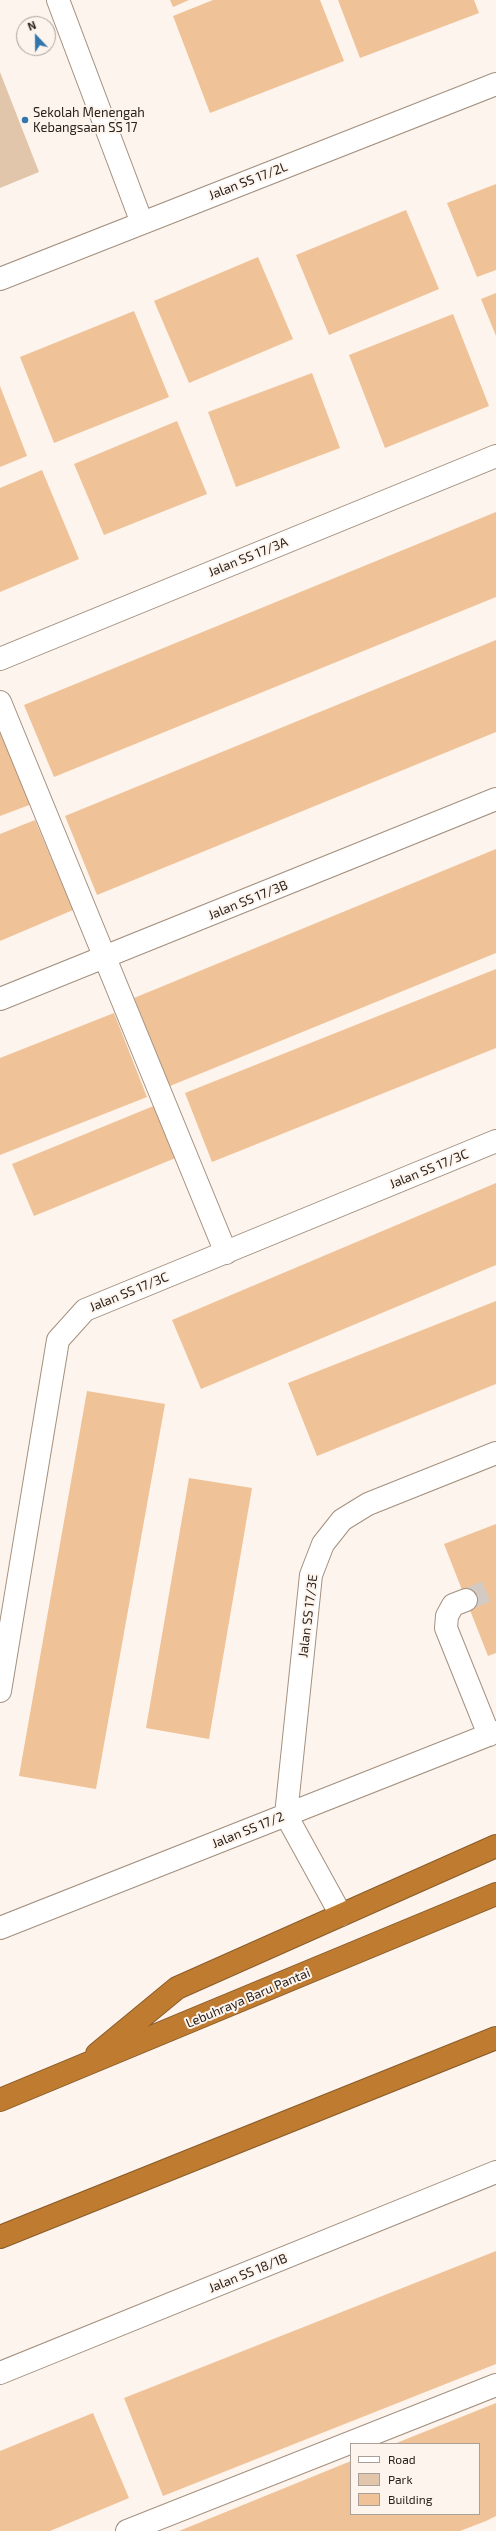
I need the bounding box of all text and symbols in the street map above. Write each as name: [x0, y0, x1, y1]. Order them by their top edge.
north arrow: [16, 16, 56, 56]
text: N: [26, 18, 38, 33]
place label: Sekolah Menengah Kebangsaan SS 17: [33, 105, 145, 136]
marker: Sekolah Menengah Kebangsaan SS 17: [20, 115, 30, 125]
street label: Jalan SS 17/2L: [206, 159, 290, 203]
street label: Jalan SS 17/3A: [206, 534, 290, 580]
street label: Jalan SS 17/3B: [206, 877, 290, 923]
street label: Jalan SS 17/3C: [387, 1146, 471, 1192]
street label: Jalan SS 17/3C: [87, 1269, 171, 1315]
street label: Jalan SS 17/3E: [295, 1574, 321, 1658]
street label: Jalan SS 17/2: [210, 1808, 286, 1852]
street label: Lebuhraya Baru Pantai: [183, 1965, 313, 2031]
street label: Jalan SS 18/1B: [206, 2250, 290, 2296]
legend: [350, 2443, 480, 2515]
text: Road: [388, 2452, 416, 2466]
text: Park: [388, 2472, 413, 2486]
text: Building: [388, 2492, 432, 2506]

